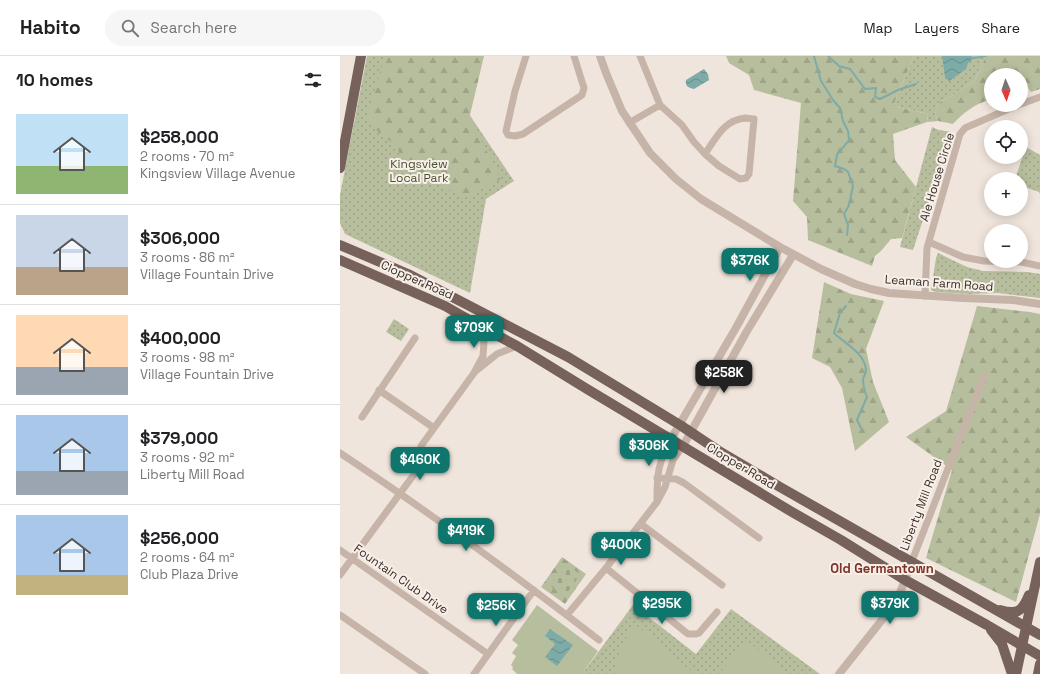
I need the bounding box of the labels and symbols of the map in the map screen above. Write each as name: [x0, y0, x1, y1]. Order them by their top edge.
north arrow: [984, 68, 1028, 112]
street label: Ale House Circle: [916, 131, 958, 223]
park label: Kingsview Local Park: [390, 156, 449, 186]
pin: $376K: [722, 248, 778, 282]
street label: Clopper Road: [378, 257, 456, 303]
street label: Leaman Farm Road: [884, 271, 994, 295]
pin: $709K: [446, 315, 502, 349]
pin: $258K: [696, 360, 752, 394]
pin: $306K: [621, 433, 677, 467]
street label: Clopper Road: [704, 439, 778, 493]
pin: $460K: [392, 447, 448, 481]
street label: Liberty Mill Road: [896, 457, 946, 553]
pin: $419K: [438, 518, 494, 552]
pin: $400K: [593, 532, 649, 566]
street label: Fountain Club Drive: [351, 540, 451, 618]
district label: Old Germantown: [830, 560, 934, 577]
pin: $295K: [634, 591, 690, 625]
pin: $379K: [862, 591, 918, 625]
pin: $256K: [468, 593, 524, 627]

